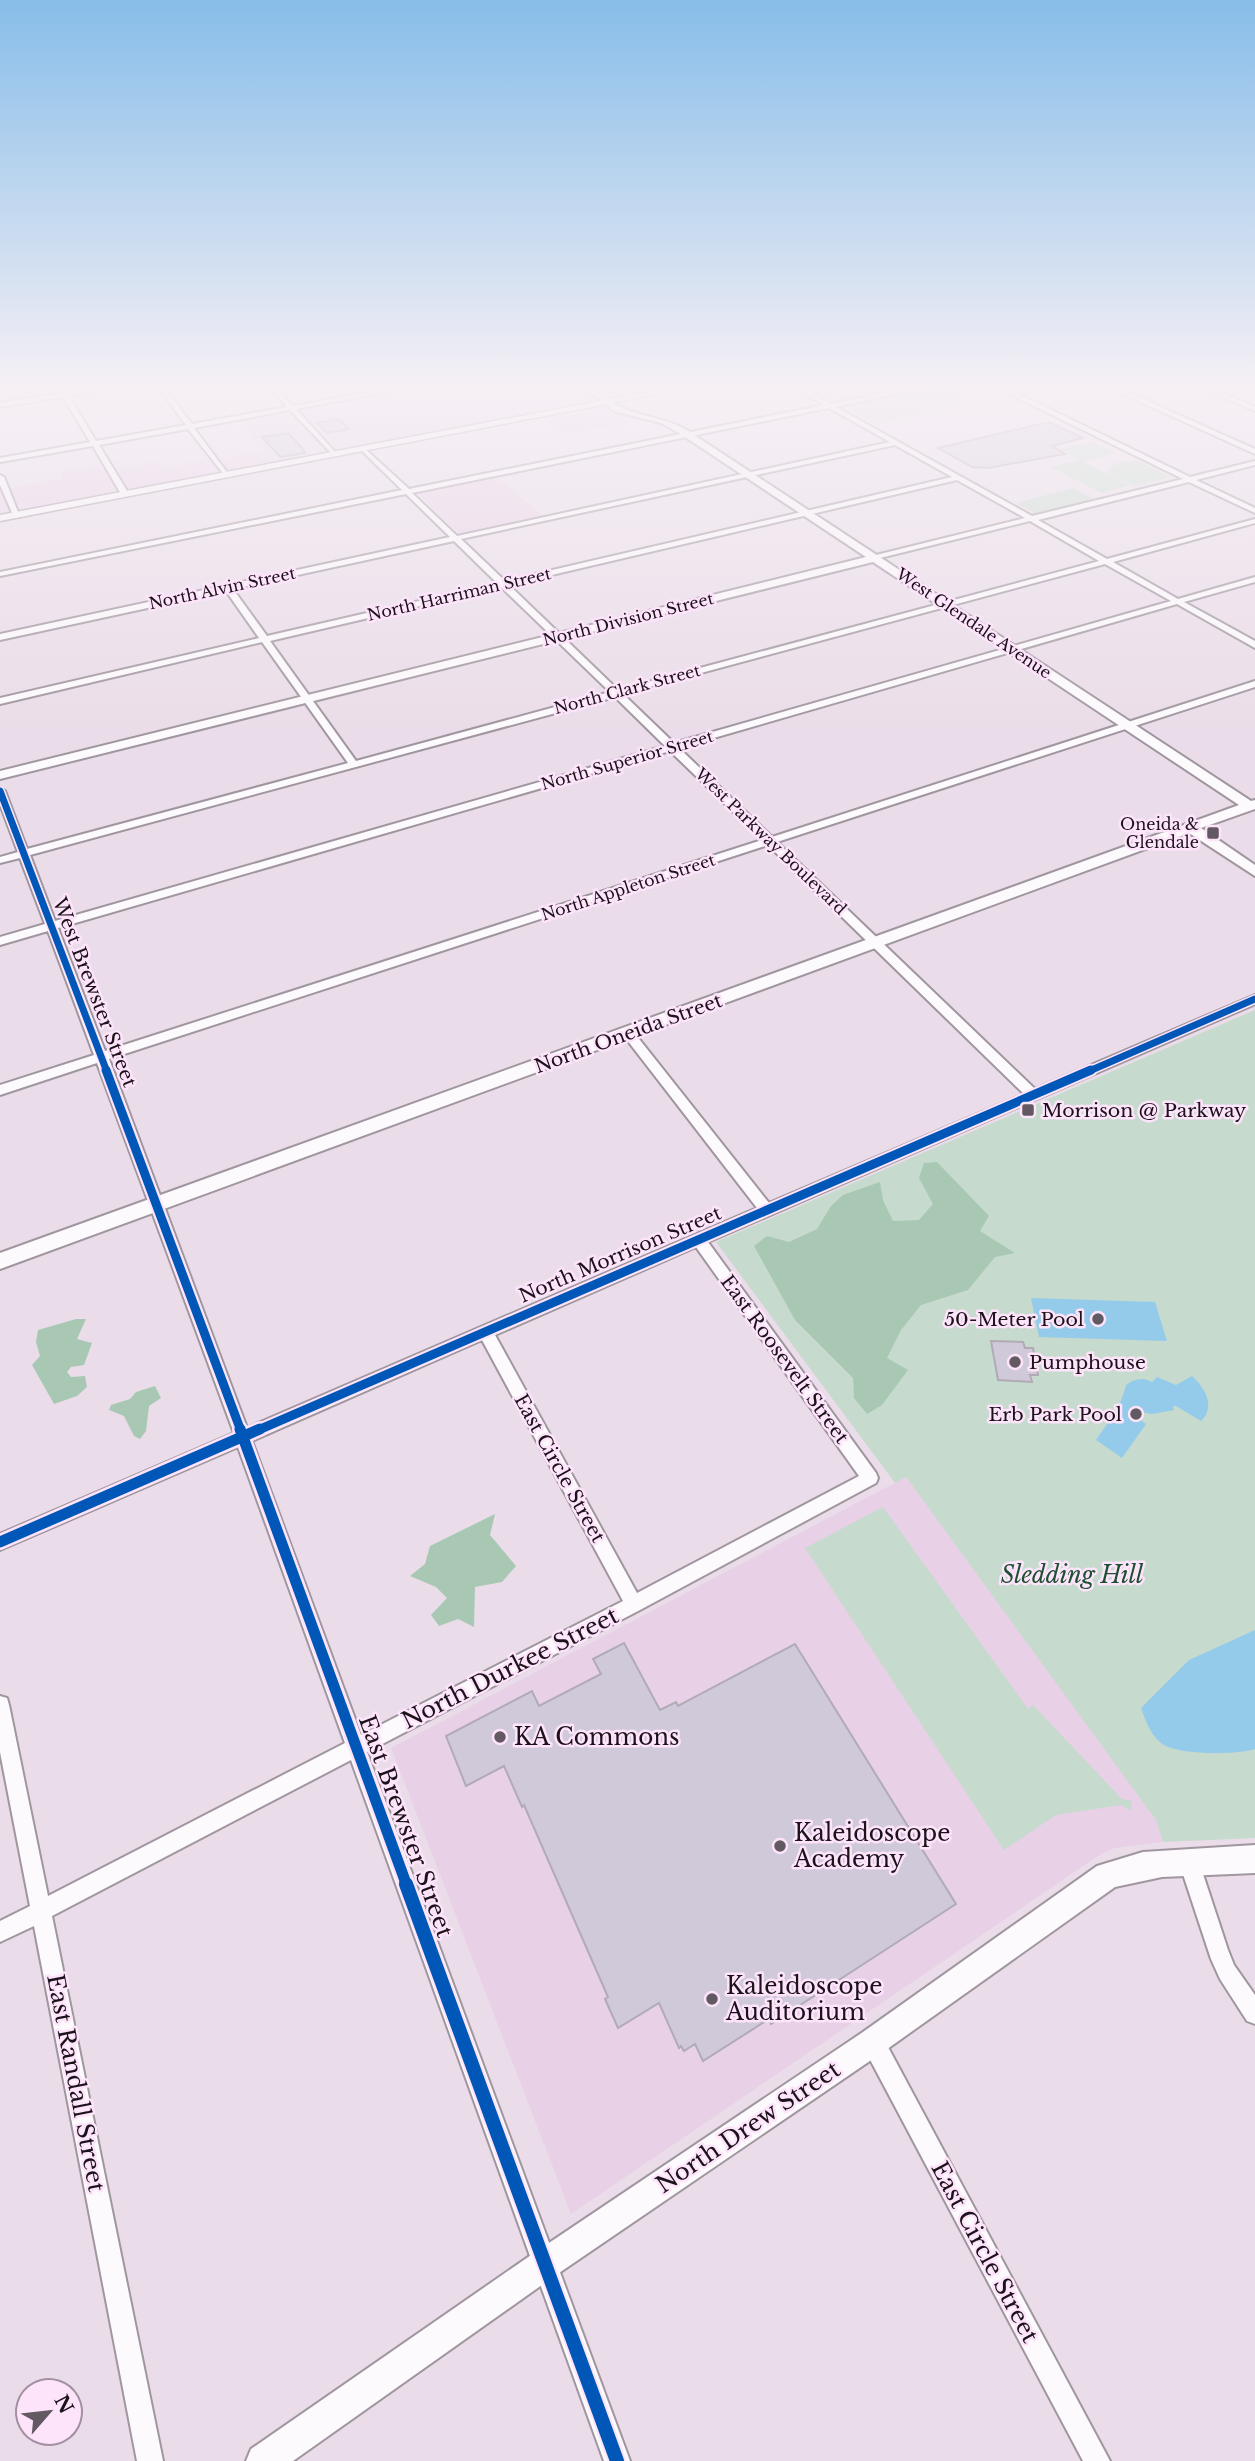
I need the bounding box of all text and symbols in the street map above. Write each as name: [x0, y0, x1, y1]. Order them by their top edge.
street label: North Alvin Street: [147, 563, 297, 613]
street label: North Harriman Street: [365, 563, 553, 625]
street label: West Glendale Avenue: [892, 563, 1055, 682]
street label: North Division Street: [541, 588, 715, 650]
street label: North Clark Street: [552, 660, 702, 718]
street label: North Superior Street: [539, 726, 715, 794]
street label: West Parkway Boulevard: [691, 763, 851, 919]
place label: Oneida & Glendale: [1120, 814, 1199, 852]
marker: Oneida & Glendale: [1205, 825, 1221, 841]
street label: North Appleton Street: [538, 849, 718, 925]
street label: West Brewster Street: [47, 893, 142, 1091]
street label: North Oneida Street: [531, 989, 726, 1078]
place label: Morrison @ Parkway: [1042, 1099, 1246, 1122]
marker: Morrison @ Parkway: [1020, 1102, 1036, 1118]
street label: North Morrison Street: [515, 1201, 726, 1308]
street label: East Roosevelt Street: [716, 1271, 854, 1449]
place label: 50-Meter Pool: [944, 1308, 1084, 1331]
marker: 50-Meter Pool: [1090, 1311, 1106, 1327]
place label: Pumphouse: [1029, 1351, 1146, 1374]
marker: Pumphouse: [1007, 1354, 1023, 1370]
street label: East Circle Street: [509, 1390, 610, 1547]
place label: Erb Park Pool: [988, 1403, 1122, 1426]
marker: Erb Park Pool: [1128, 1406, 1144, 1422]
park label: Sledding Hill: [1001, 1561, 1144, 1589]
street label: North Durkee Street: [397, 1601, 623, 1735]
street label: East Brewster Street: [353, 1711, 459, 1941]
place label: KA Commons: [514, 1723, 680, 1751]
marker: KA Commons: [492, 1729, 508, 1745]
place label: Kaleidoscope Academy: [793, 1819, 950, 1873]
marker: Kaleidoscope Academy: [772, 1838, 788, 1854]
street label: East Randall Street: [41, 1972, 111, 2194]
place label: Kaleidoscope Auditorium: [725, 1972, 882, 2026]
marker: Kaleidoscope Auditorium: [704, 1991, 720, 2007]
street label: North Drew Street: [651, 2055, 846, 2199]
street label: East Circle Street: [925, 2157, 1045, 2348]
north arrow: [14, 2377, 84, 2447]
text: N: [49, 2391, 78, 2418]

